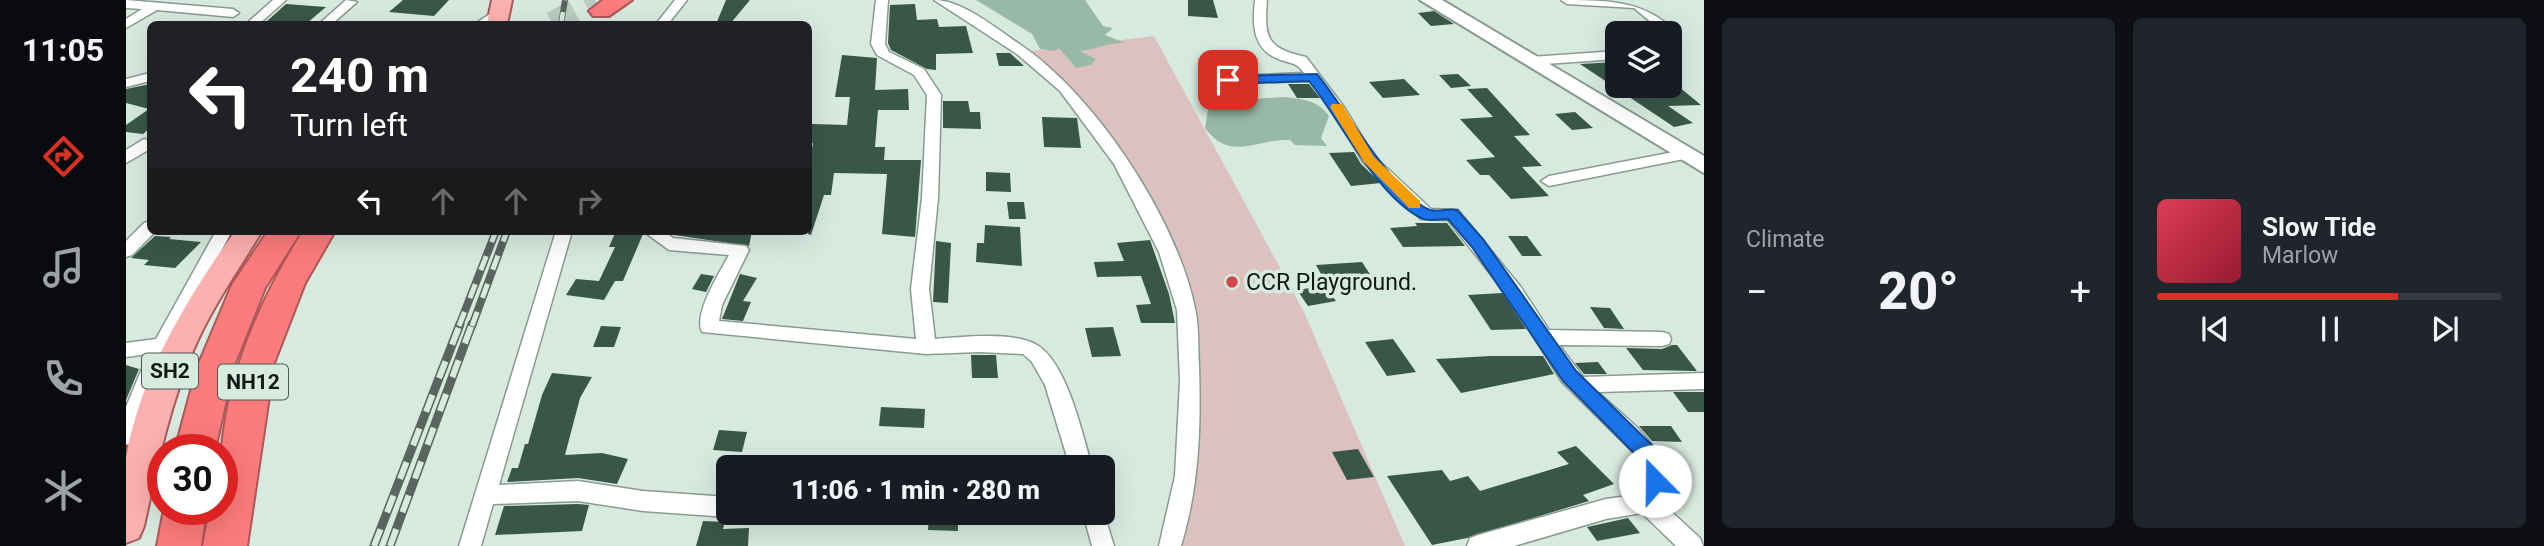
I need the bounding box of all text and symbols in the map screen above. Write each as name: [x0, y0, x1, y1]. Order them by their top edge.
map controls: [1605, 21, 1682, 98]
button: layers: [1605, 21, 1682, 98]
text: 11:05: [22, 31, 104, 69]
text: 240 m: [290, 47, 429, 104]
icon: left: [175, 49, 266, 140]
pin: [1198, 50, 1258, 110]
icon: arrive: [1209, 61, 1247, 99]
text: Turn left: [290, 106, 408, 144]
icon: directions: [39, 132, 88, 181]
icon: left: [351, 182, 389, 220]
icon: ahead: [424, 182, 462, 220]
icon: ahead: [497, 182, 535, 220]
icon: right: [570, 182, 608, 220]
text: Slow Tide: [2262, 212, 2376, 242]
text: Climate: [1746, 226, 1825, 253]
text: Marlow: [2262, 242, 2338, 269]
icon: music: [39, 243, 88, 292]
text: 20°: [1878, 261, 1959, 322]
place label: CCR Playground.: [1246, 269, 1417, 296]
text: −: [1746, 270, 1768, 314]
text: +: [2069, 270, 2091, 314]
marker: CCR Playground.: [1224, 274, 1240, 290]
icon: previous: [2196, 310, 2234, 348]
icon: pause: [2311, 310, 2349, 348]
icon: next: [2426, 310, 2464, 348]
icon: phone: [39, 354, 88, 403]
road number: SH2: [142, 354, 198, 388]
road number: NH12: [218, 364, 288, 400]
speed limit sign: 30: [147, 434, 238, 525]
position arrow: [1618, 444, 1692, 518]
icon: climate: [39, 466, 88, 515]
text: 11:06 · 1 min · 280 m: [791, 475, 1040, 505]

